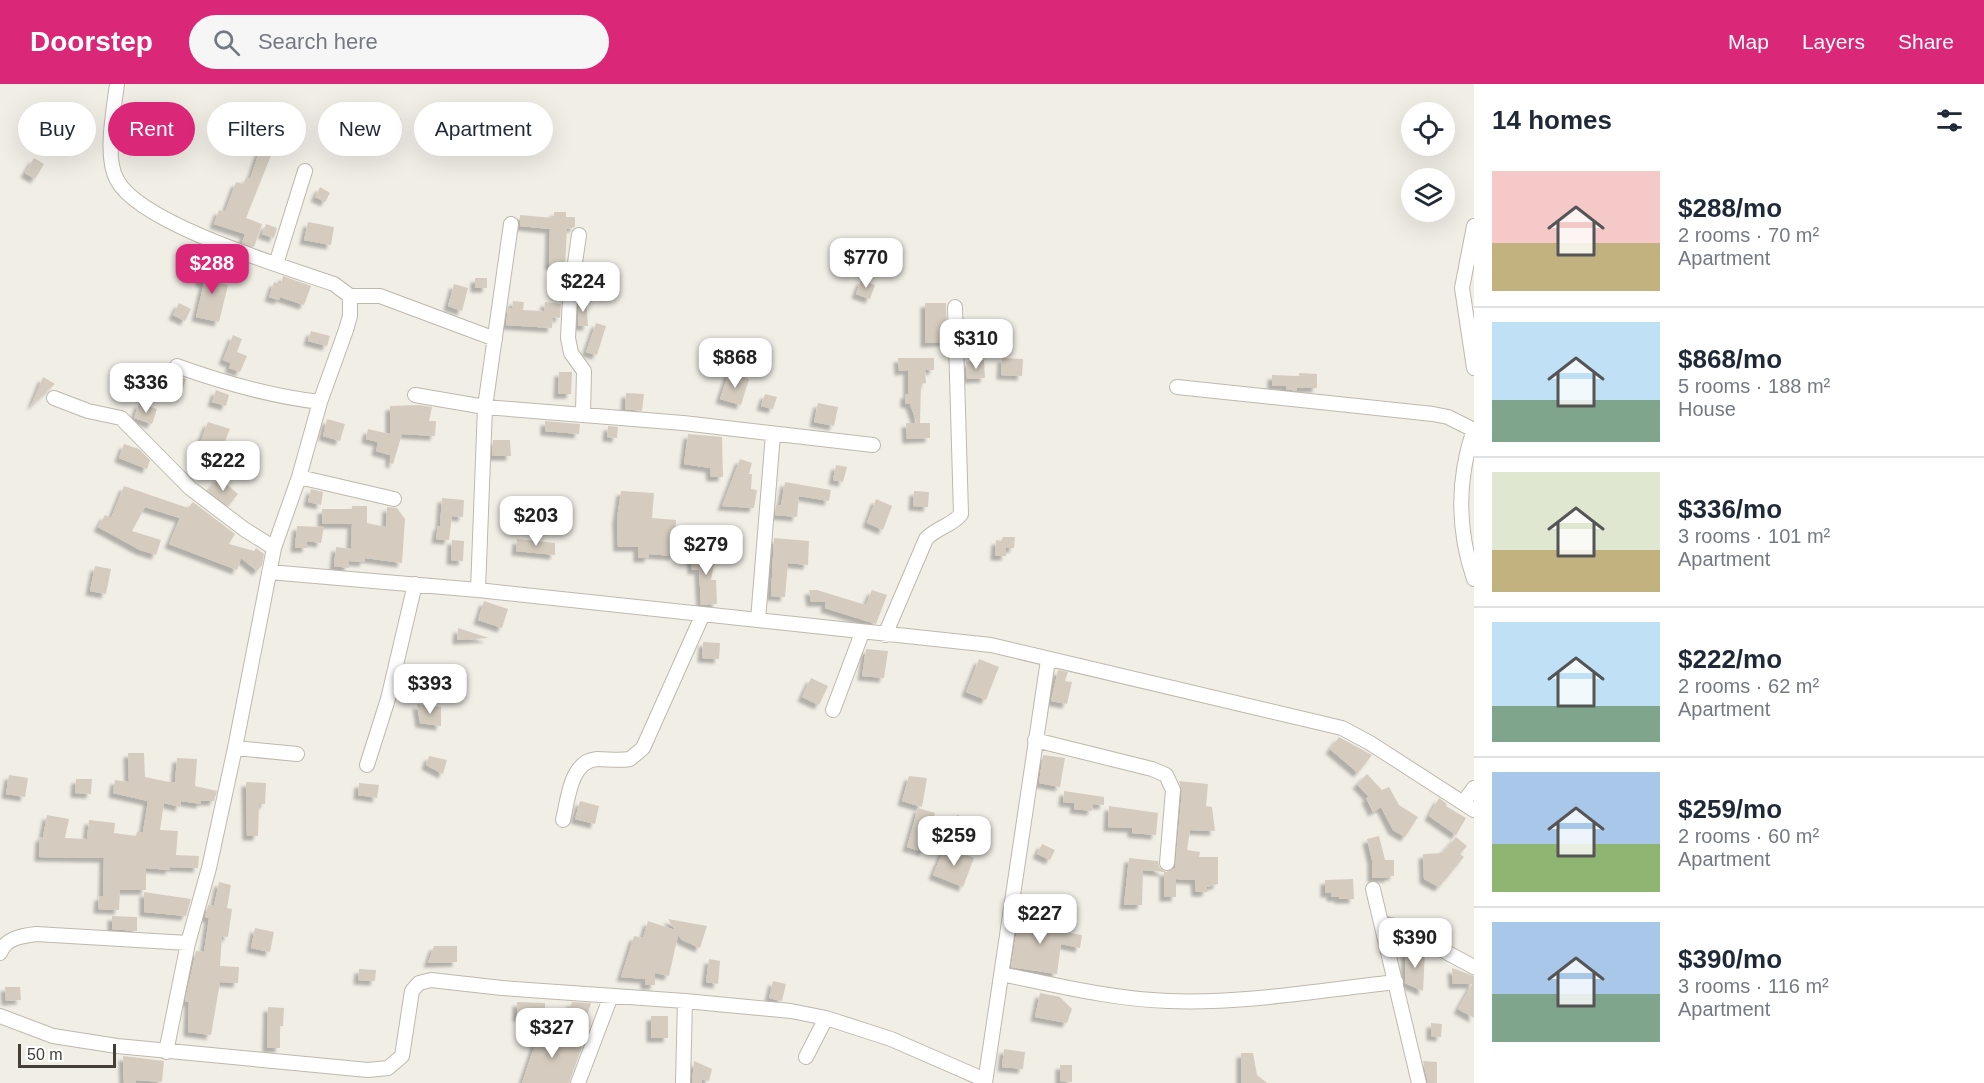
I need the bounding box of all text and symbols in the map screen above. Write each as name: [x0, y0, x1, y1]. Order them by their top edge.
search box: [189, 15, 609, 69]
text: Doorstep: [30, 26, 153, 57]
icon: search: [210, 26, 243, 59]
text: Search here: [258, 29, 378, 54]
text: Map: [1728, 30, 1769, 53]
text: Layers: [1802, 30, 1865, 53]
text: Share: [1898, 30, 1954, 53]
chip: Buy: [18, 102, 96, 156]
chip: Rent: [108, 102, 195, 156]
chip: Filters: [207, 102, 306, 156]
chip: New: [318, 102, 402, 156]
chip: Apartment: [414, 102, 553, 156]
map controls: [1401, 102, 1455, 222]
button: locate: [1401, 102, 1455, 156]
icon: filters: [1933, 104, 1966, 137]
text: 14 homes: [1492, 105, 1612, 135]
button: layers: [1401, 168, 1455, 222]
text: $288/mo: [1678, 193, 1782, 223]
icon: home: [1540, 195, 1612, 267]
text: 2 rooms · 70 m²: [1678, 224, 1819, 246]
pin: $770: [830, 238, 902, 289]
pin: $288: [176, 244, 248, 295]
text: $770: [844, 246, 888, 268]
text: Apartment: [1678, 247, 1770, 269]
text: $288: [190, 252, 234, 274]
pin: $224: [547, 262, 619, 313]
text: $224: [561, 270, 605, 292]
pin: $310: [940, 319, 1012, 370]
text: $310: [954, 327, 998, 349]
pin: $868: [699, 338, 771, 389]
text: $868/mo: [1678, 344, 1782, 374]
text: $868: [713, 346, 757, 368]
icon: home: [1540, 346, 1612, 418]
pin: $336: [110, 363, 182, 414]
text: $336: [124, 371, 168, 393]
text: 5 rooms · 188 m²: [1678, 375, 1830, 397]
text: House: [1678, 398, 1736, 420]
pin: $222: [187, 441, 259, 492]
text: $222: [201, 449, 245, 471]
text: $336/mo: [1678, 494, 1782, 524]
pin: $203: [500, 496, 572, 547]
icon: home: [1540, 496, 1612, 568]
text: $203: [514, 504, 558, 526]
pin: $279: [670, 525, 742, 576]
text: 3 rooms · 101 m²: [1678, 525, 1830, 547]
text: $279: [684, 533, 728, 555]
text: Apartment: [1678, 548, 1770, 570]
text: $222/mo: [1678, 644, 1782, 674]
icon: home: [1540, 646, 1612, 718]
pin: $393: [394, 664, 466, 715]
text: $393: [408, 672, 452, 694]
text: 2 rooms · 62 m²: [1678, 675, 1819, 697]
text: Apartment: [1678, 698, 1770, 720]
text: $259/mo: [1678, 794, 1782, 824]
icon: home: [1540, 796, 1612, 868]
pin: $259: [918, 816, 990, 867]
text: $259: [932, 824, 976, 846]
text: 2 rooms · 60 m²: [1678, 825, 1819, 847]
text: Apartment: [1678, 848, 1770, 870]
pin: $227: [1004, 894, 1076, 945]
text: $227: [1018, 902, 1062, 924]
pin: $390: [1379, 918, 1451, 969]
text: $390: [1393, 926, 1437, 948]
text: $390/mo: [1678, 944, 1782, 974]
icon: home: [1540, 946, 1612, 1018]
text: 3 rooms · 116 m²: [1678, 975, 1829, 997]
text: Apartment: [1678, 998, 1770, 1020]
pin: $327: [516, 1008, 588, 1059]
text: $327: [530, 1016, 574, 1038]
scale bar: [18, 1041, 116, 1068]
text: 50 m: [27, 1046, 63, 1063]

